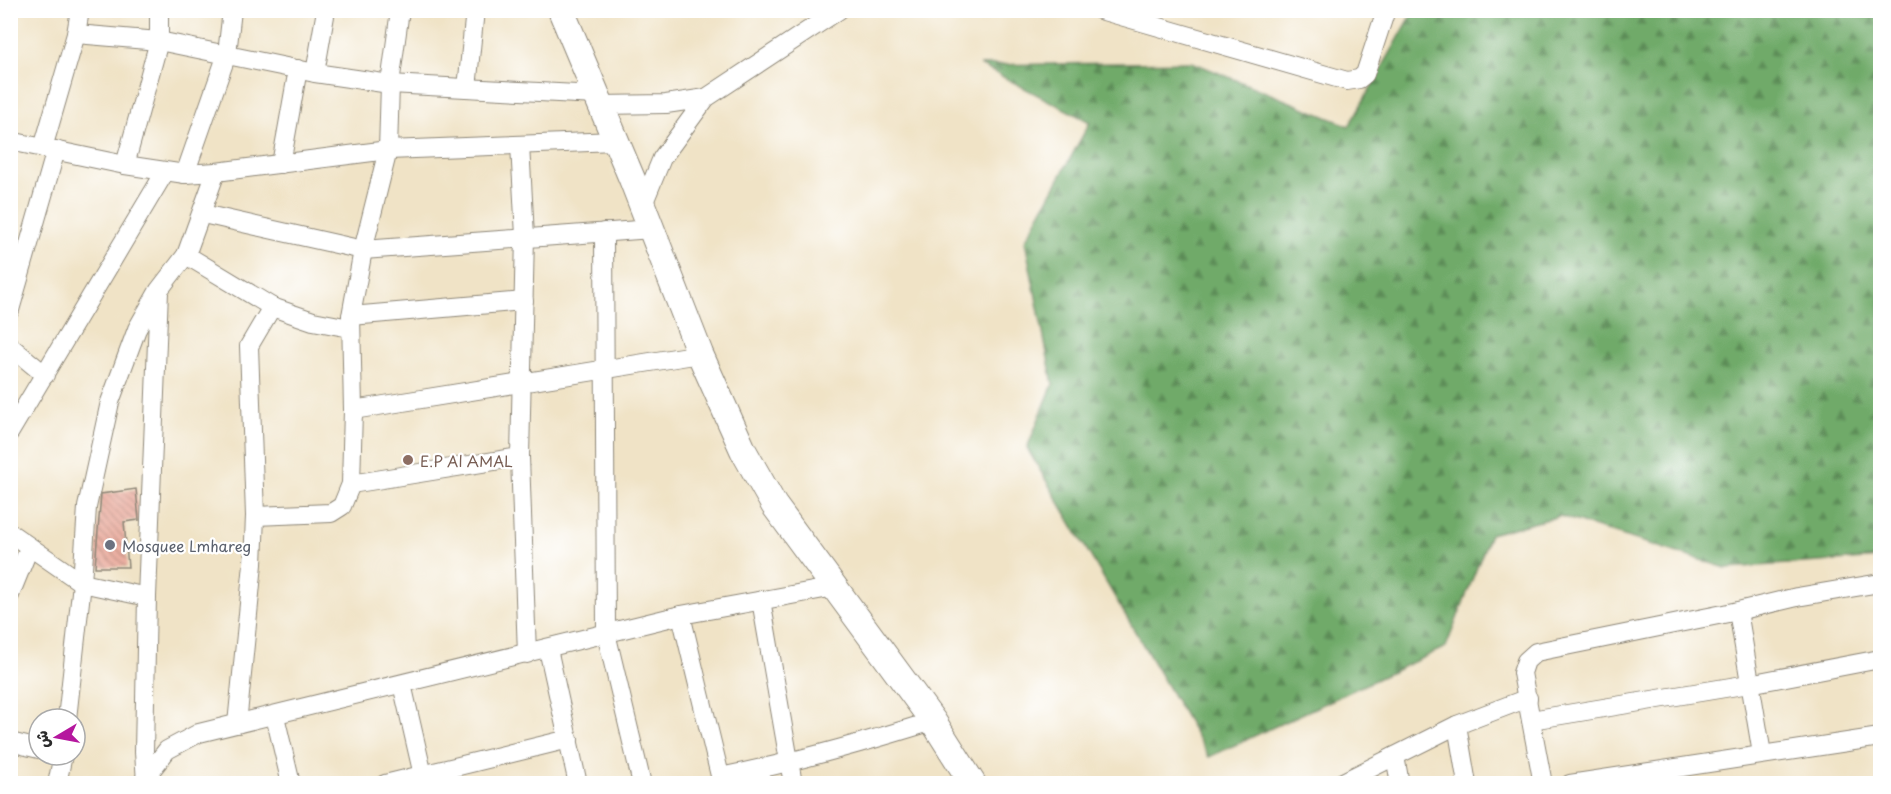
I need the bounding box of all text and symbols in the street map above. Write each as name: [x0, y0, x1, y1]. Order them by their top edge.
place label: E.P Al AMAL: [420, 449, 513, 472]
marker: E.P Al AMAL: [401, 453, 415, 467]
place label: Mosquee Lmhareg: [122, 534, 251, 557]
marker: Mosquee Lmhareg: [103, 538, 117, 552]
north arrow: [27, 707, 87, 767]
text: ش: [28, 729, 55, 751]

